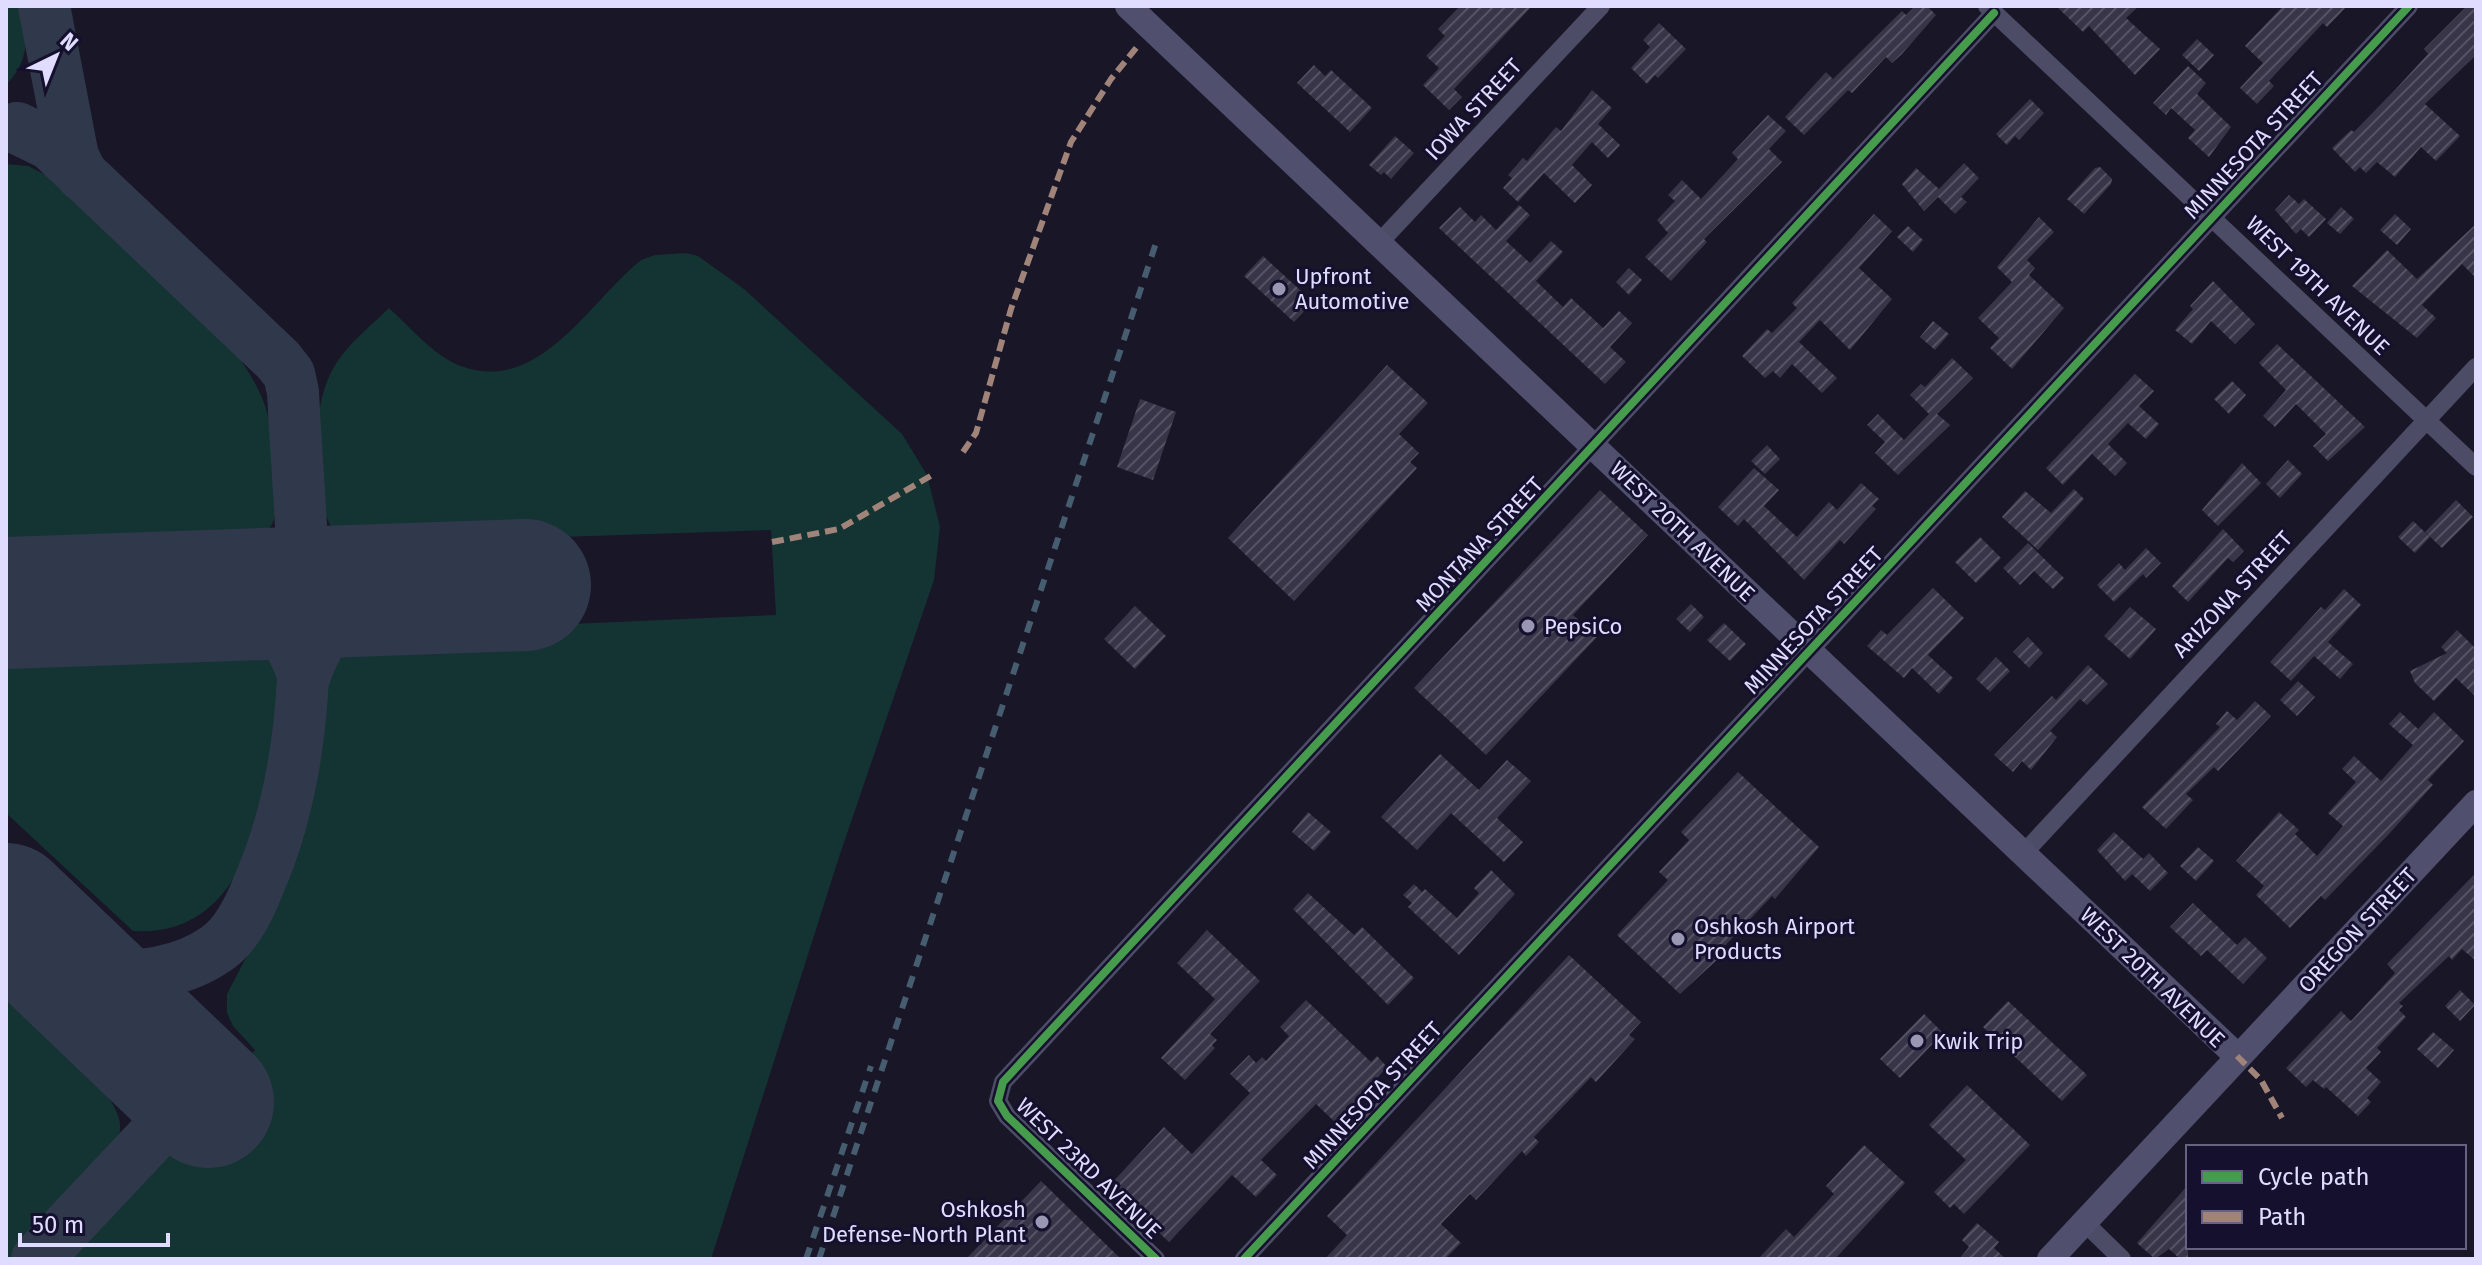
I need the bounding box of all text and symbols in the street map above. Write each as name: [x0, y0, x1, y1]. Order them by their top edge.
north arrow: [16, 16, 96, 96]
text: N: [55, 27, 84, 57]
street label: IOWA STREET: [1419, 52, 1528, 166]
street label: MINNESOTA STREET: [2178, 66, 2329, 225]
street label: WEST 19TH AVENUE: [2240, 210, 2395, 361]
place label: Upfront Automotive: [1295, 263, 1409, 315]
marker: Upfront Automotive: [1270, 280, 1288, 298]
street label: WEST 20TH AVENUE: [1605, 455, 1761, 607]
street label: MONTANA STREET: [1410, 471, 1549, 617]
street label: ARIZONA STREET: [2167, 525, 2298, 663]
street label: MINNESOTA STREET: [1738, 541, 1889, 700]
place label: PepsiCo: [1544, 613, 1622, 640]
marker: PepsiCo: [1519, 617, 1537, 635]
street label: OREGON STREET: [2293, 862, 2423, 998]
street label: WEST 20TH AVENUE: [2075, 901, 2231, 1053]
place label: Oshkosh Airport Products: [1694, 913, 1855, 965]
marker: Oshkosh Airport Products: [1669, 930, 1687, 948]
street label: MINNESOTA STREET: [1297, 1016, 1448, 1175]
place label: Kwik Trip: [1933, 1028, 2023, 1055]
marker: Kwik Trip: [1908, 1032, 1926, 1050]
street label: WEST 23RD AVENUE: [1011, 1092, 1167, 1244]
legend: [2186, 1145, 2466, 1249]
text: Cycle path: [2258, 1163, 2370, 1191]
place label: Oshkosh Defense-North Plant: [822, 1196, 1026, 1248]
scale bar: [20, 1197, 168, 1247]
text: Path: [2258, 1203, 2306, 1231]
text: 50 m: [32, 1211, 84, 1239]
marker: Oshkosh Defense-North Plant: [1033, 1213, 1051, 1231]

